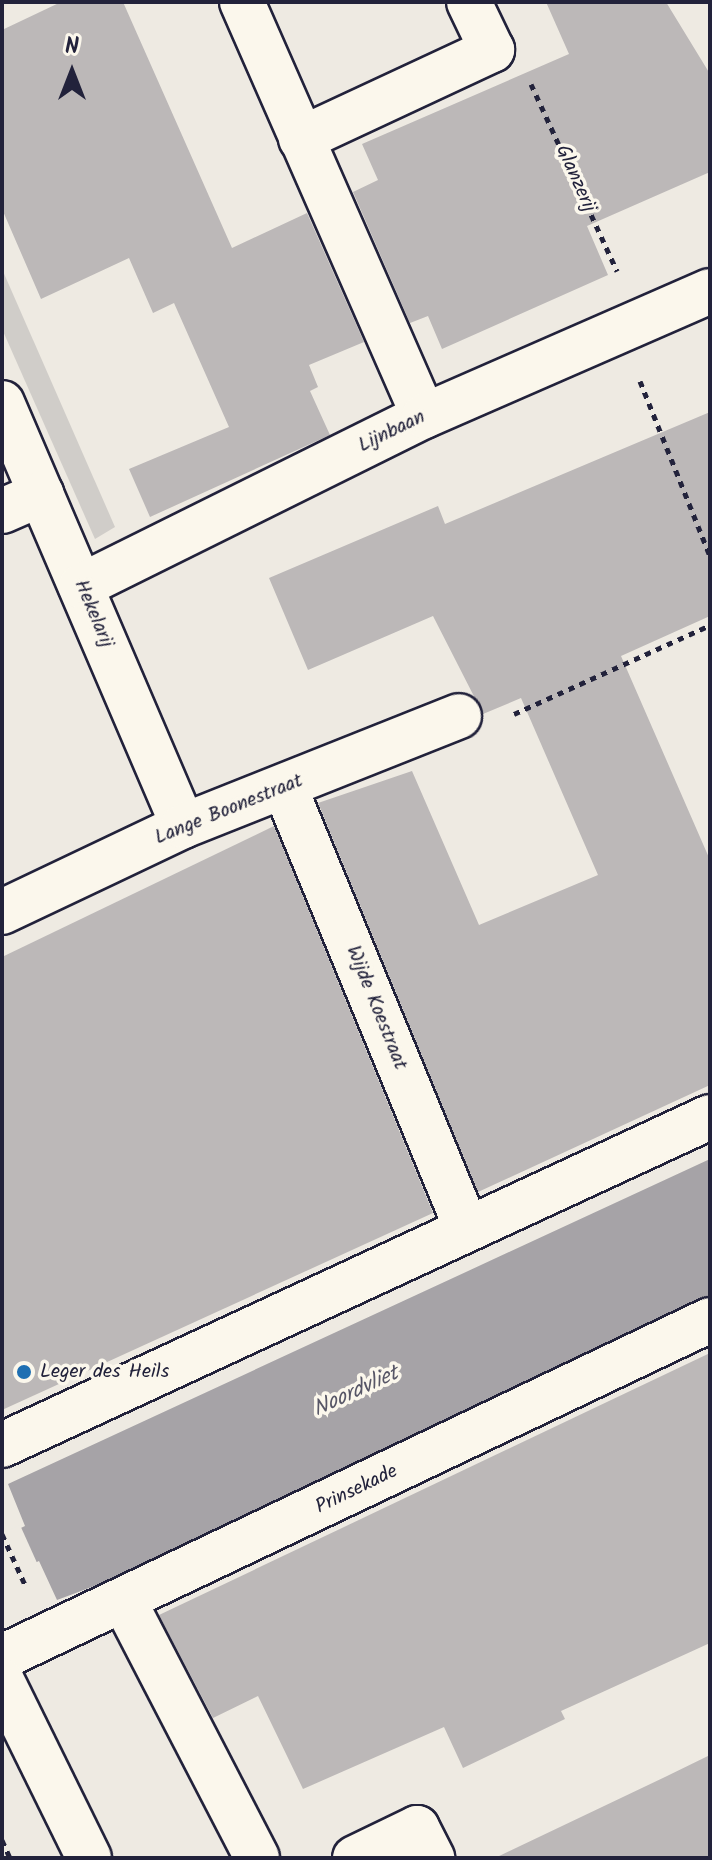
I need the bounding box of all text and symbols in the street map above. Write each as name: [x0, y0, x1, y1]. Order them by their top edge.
text: N: [65, 30, 79, 65]
north arrow: [32, 32, 112, 112]
street label: Glanzerij: [550, 141, 600, 217]
street label: Lijnbaan: [355, 406, 429, 458]
street label: Hekelarij: [68, 576, 118, 652]
street label: Lange Boonestraat: [152, 769, 306, 851]
street label: Wijde Koestraat: [340, 942, 412, 1074]
place label: Leger des Heils: [40, 1360, 169, 1384]
water label: Noordvliet: [309, 1361, 403, 1423]
marker: Leger des Heils: [15, 1363, 33, 1381]
street label: Prinsekade: [312, 1460, 402, 1520]

